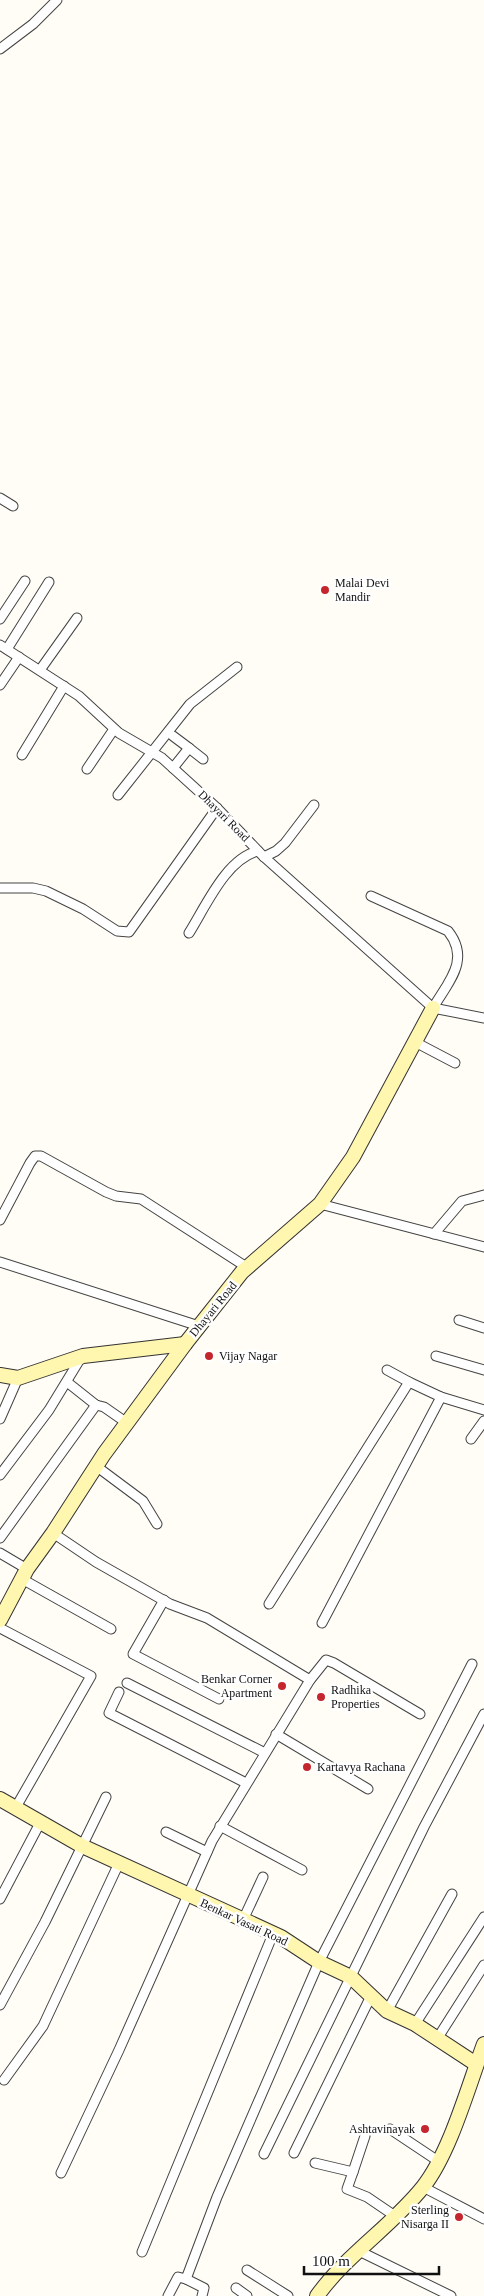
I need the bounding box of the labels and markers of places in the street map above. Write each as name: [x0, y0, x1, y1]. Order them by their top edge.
place label: Malai Devi Mandir: [335, 576, 390, 604]
marker: Malai Devi Mandir: [319, 584, 331, 596]
place label: Vijay Nagar: [219, 1349, 277, 1363]
marker: Vijay Nagar: [203, 1350, 215, 1362]
place label: Benkar Corner Apartment: [201, 1672, 273, 1700]
marker: Benkar Corner Apartment: [276, 1680, 288, 1692]
place label: Radhika Properties: [331, 1683, 380, 1711]
marker: Radhika Properties: [315, 1691, 327, 1703]
place label: Kartavya Rachana: [317, 1760, 406, 1774]
marker: Kartavya Rachana: [301, 1761, 313, 1773]
place label: Ashtavinayak: [349, 2122, 415, 2136]
marker: Ashtavinayak: [419, 2123, 431, 2135]
place label: Sterling Nisarga II: [401, 2203, 449, 2231]
marker: Sterling Nisarga II: [453, 2211, 465, 2223]

